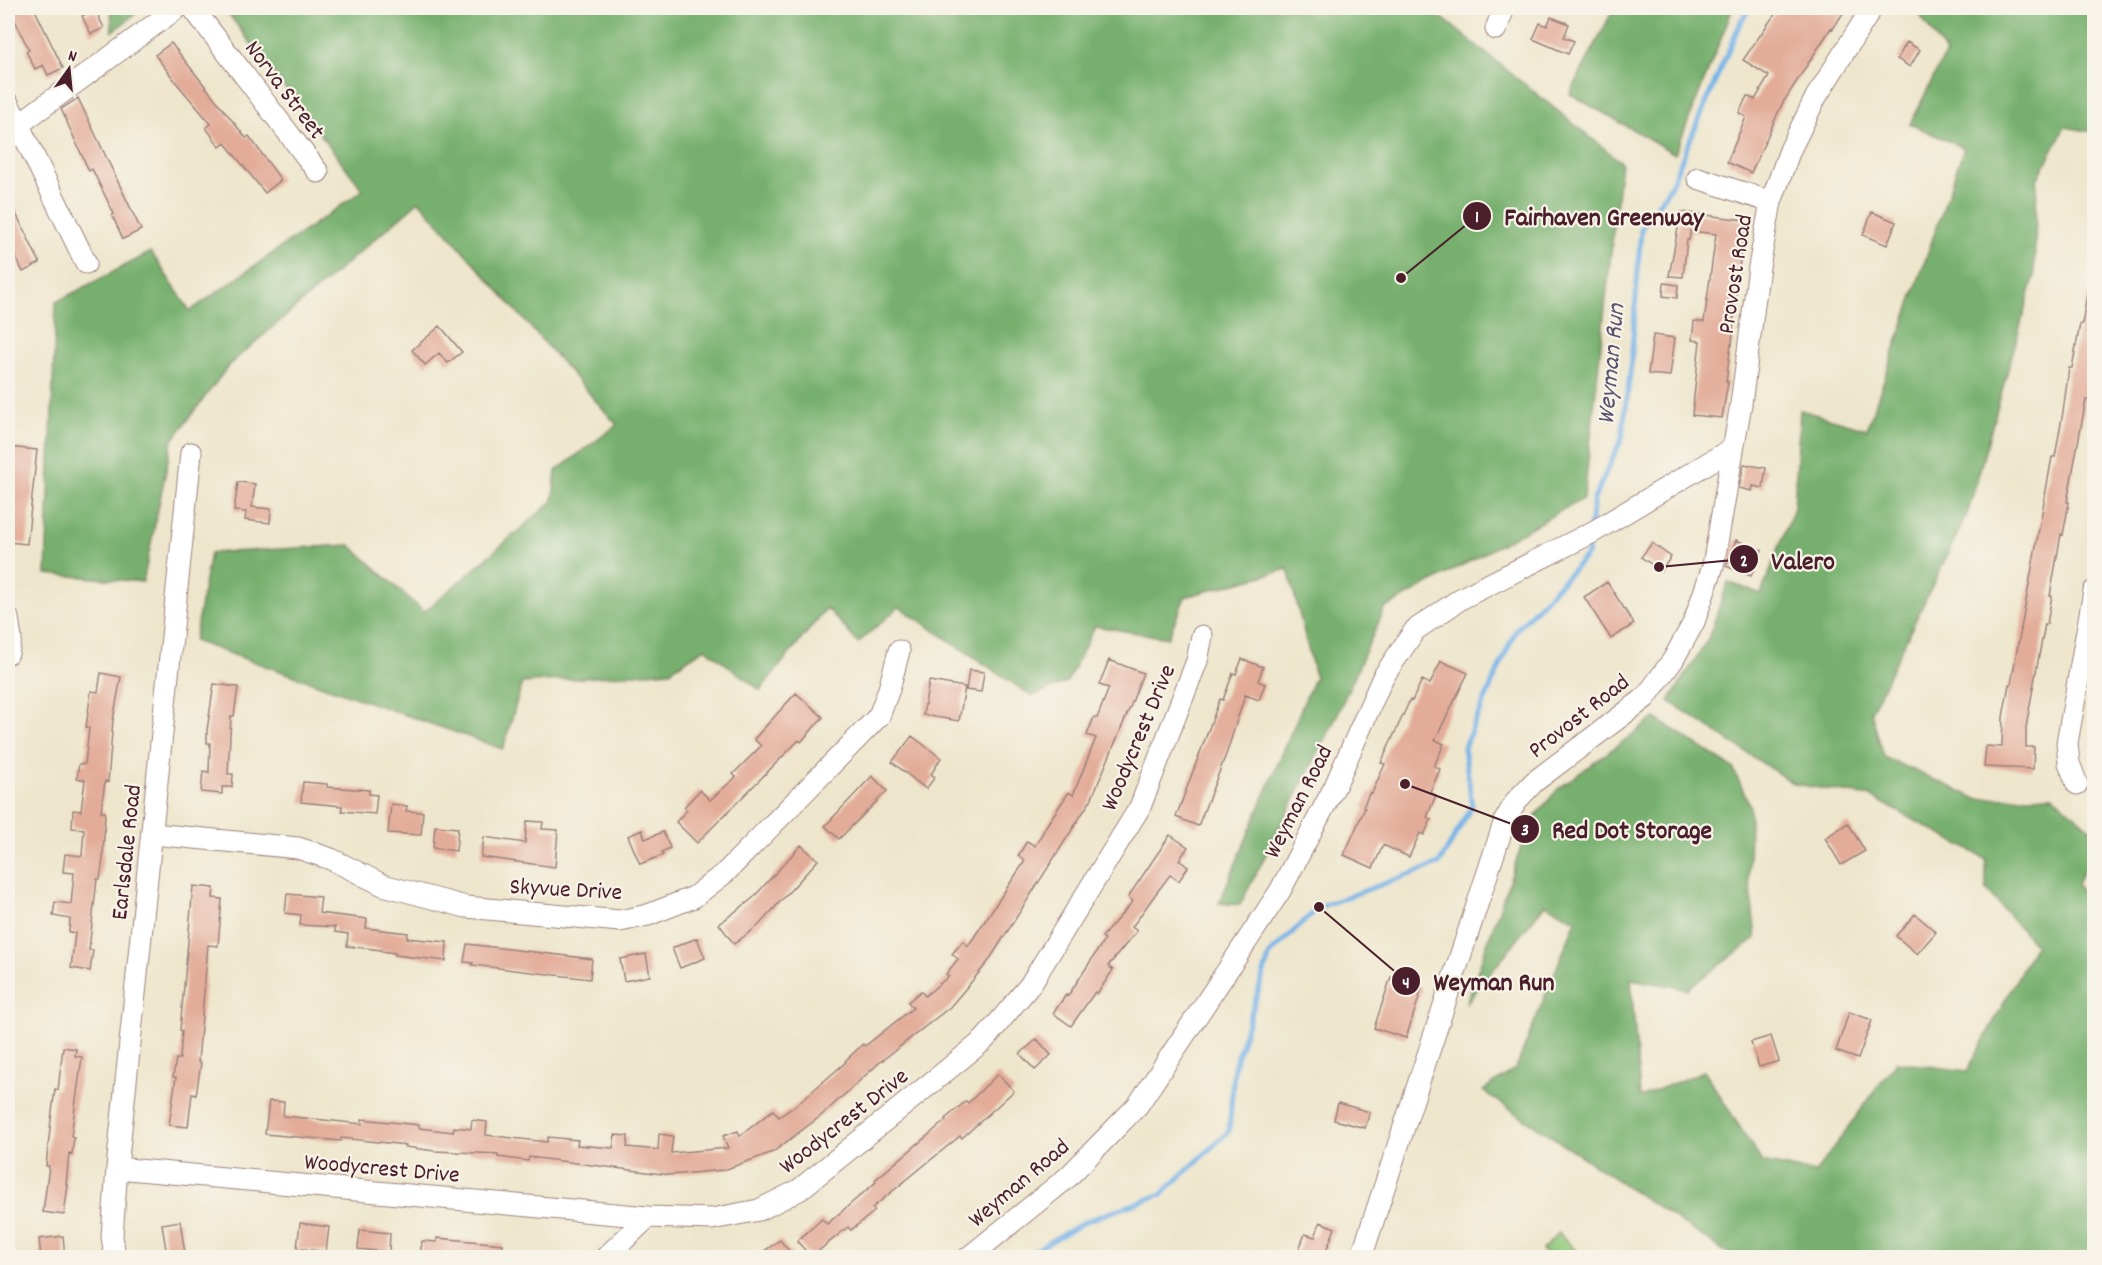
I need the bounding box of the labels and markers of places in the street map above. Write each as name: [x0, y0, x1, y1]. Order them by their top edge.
callout: Fairhaven Greenway: [1462, 194, 1716, 238]
callout: Valero: [1729, 537, 1847, 581]
callout: Red Dot Storage: [1510, 807, 1724, 851]
callout: Weyman Run: [1391, 959, 1566, 1003]

